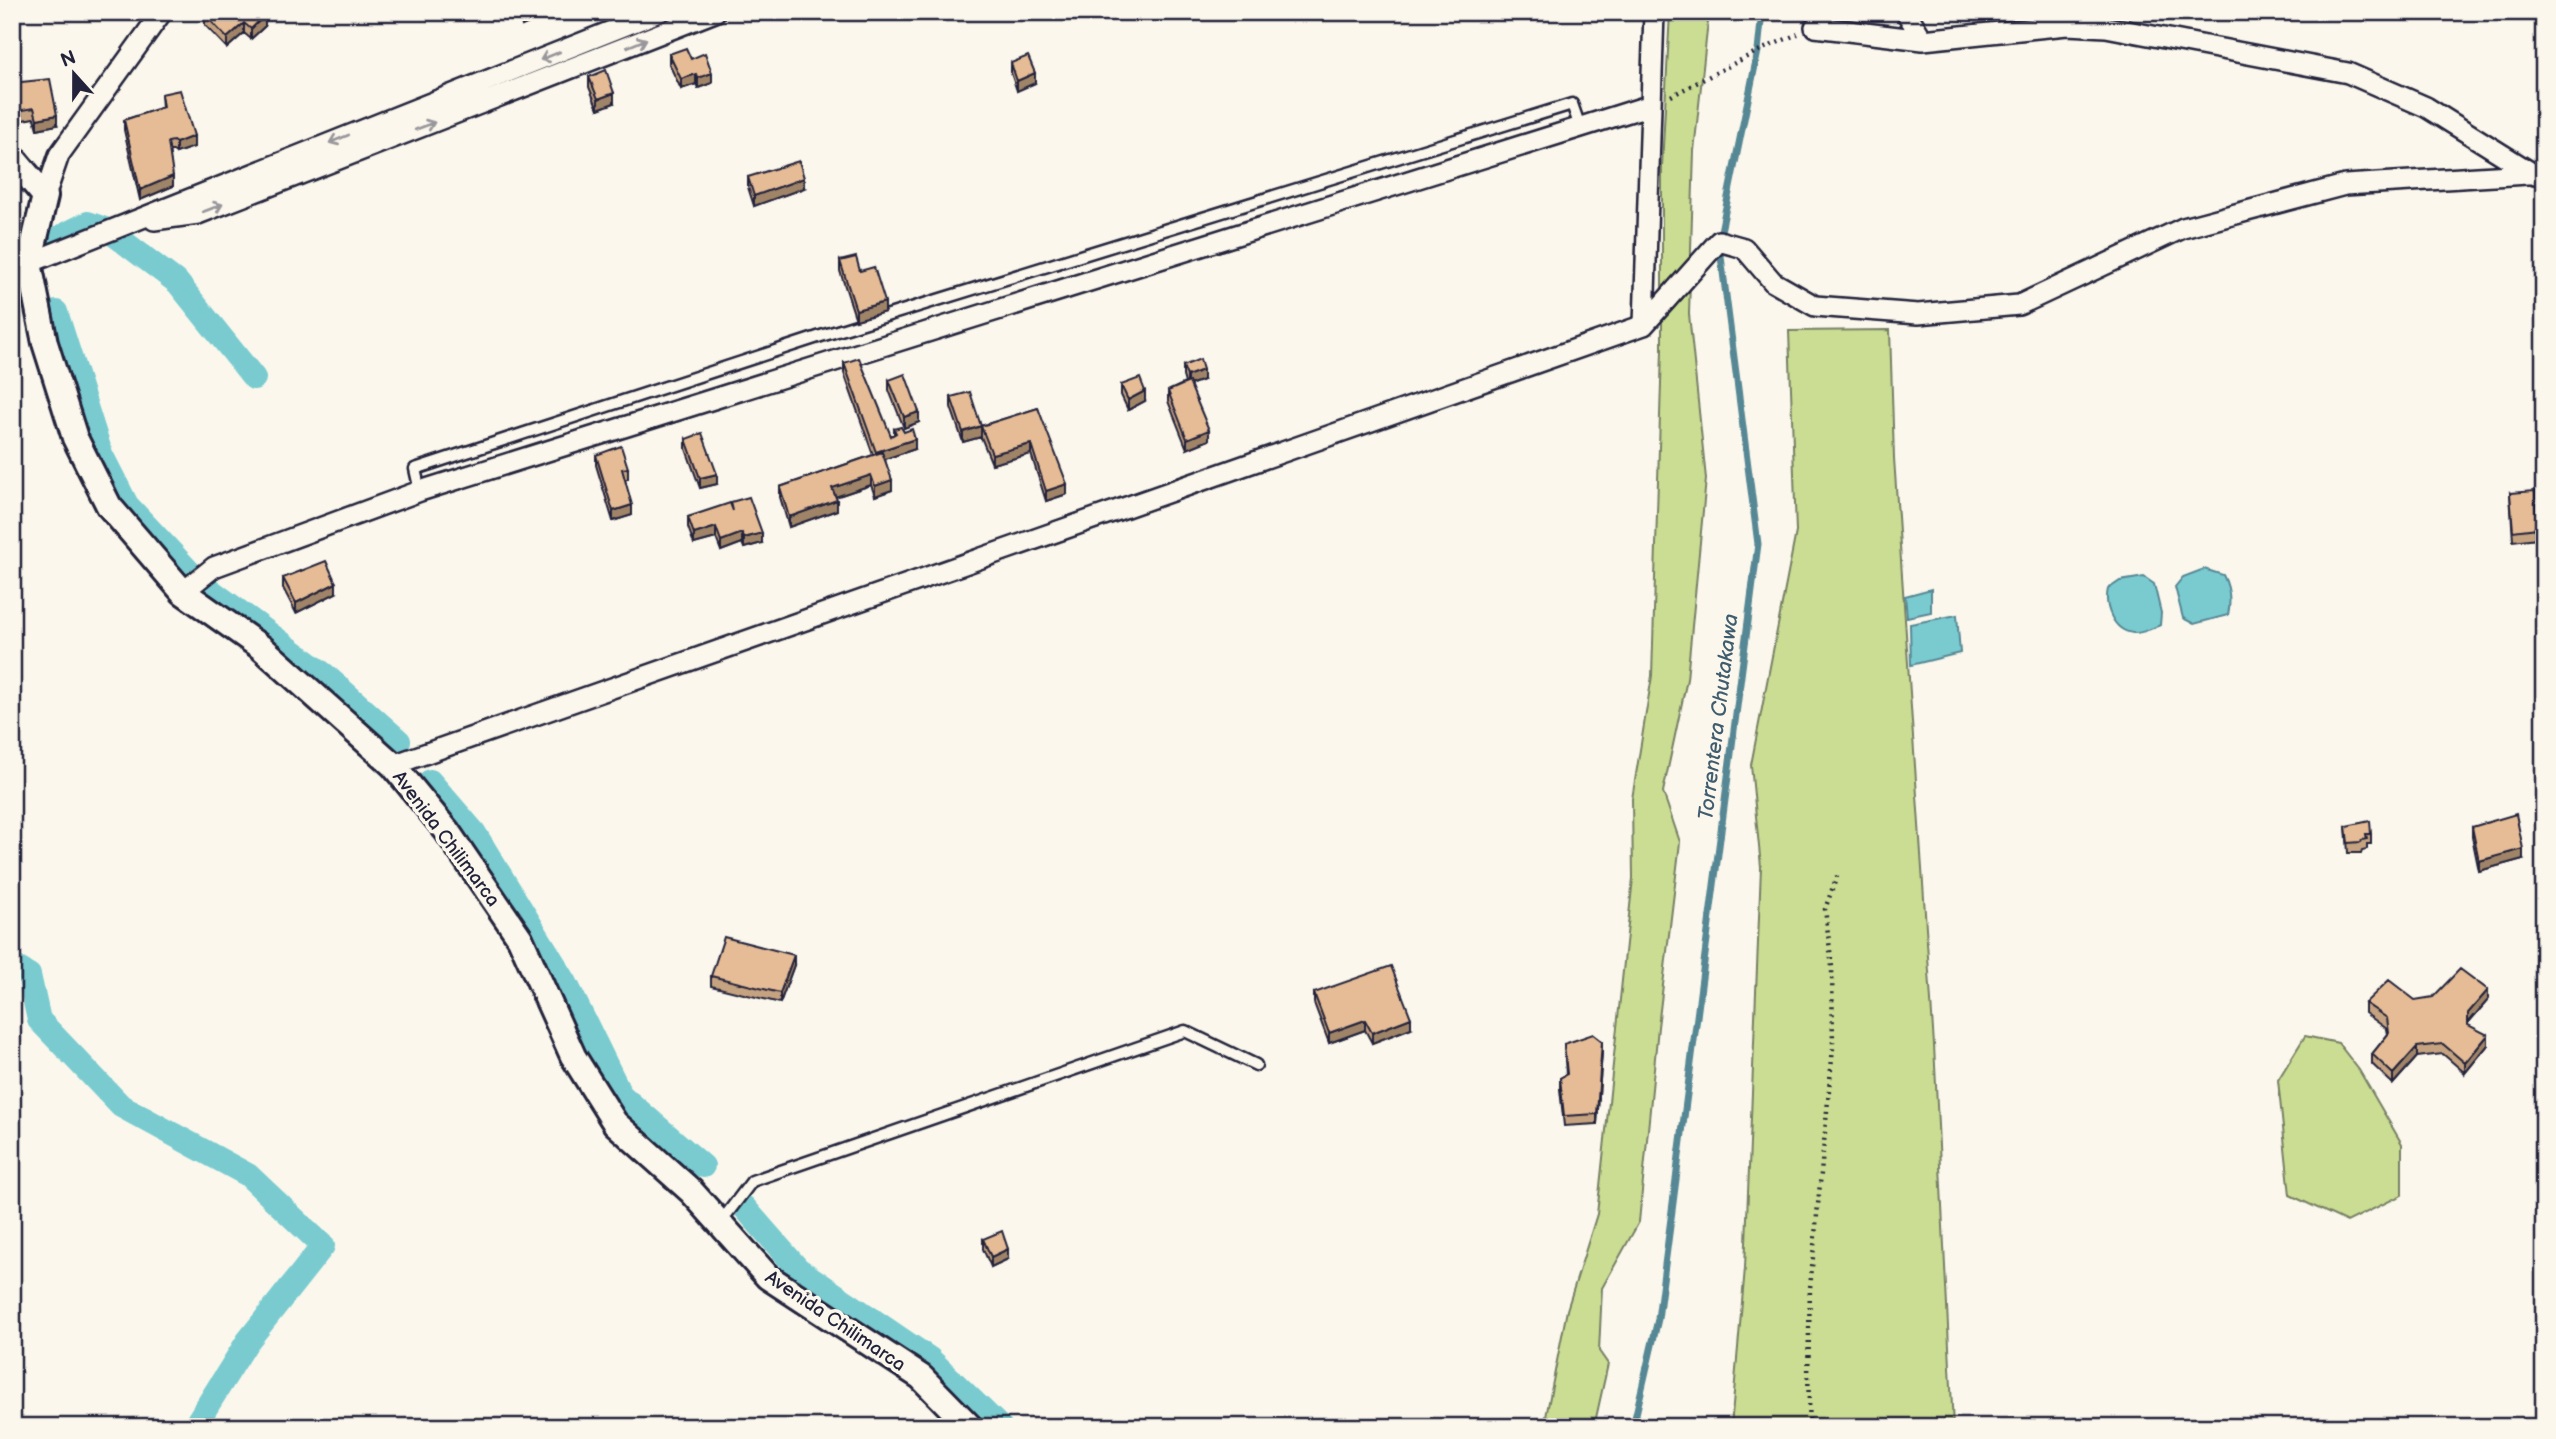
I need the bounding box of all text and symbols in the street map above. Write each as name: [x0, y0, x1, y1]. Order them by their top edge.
one-way arrow: [625, 36, 647, 49]
north arrow: [38, 38, 108, 108]
text: N: [58, 46, 79, 73]
one-way arrow: [540, 50, 562, 63]
one-way arrow: [413, 119, 435, 132]
one-way arrow: [328, 134, 350, 147]
one-way arrow: [201, 201, 223, 214]
water label: Torrentera Chutakawa: [1693, 612, 1744, 822]
street label: Avenida Chilimarca: [387, 766, 504, 911]
street label: Avenida Chilimarca: [761, 1266, 910, 1377]

